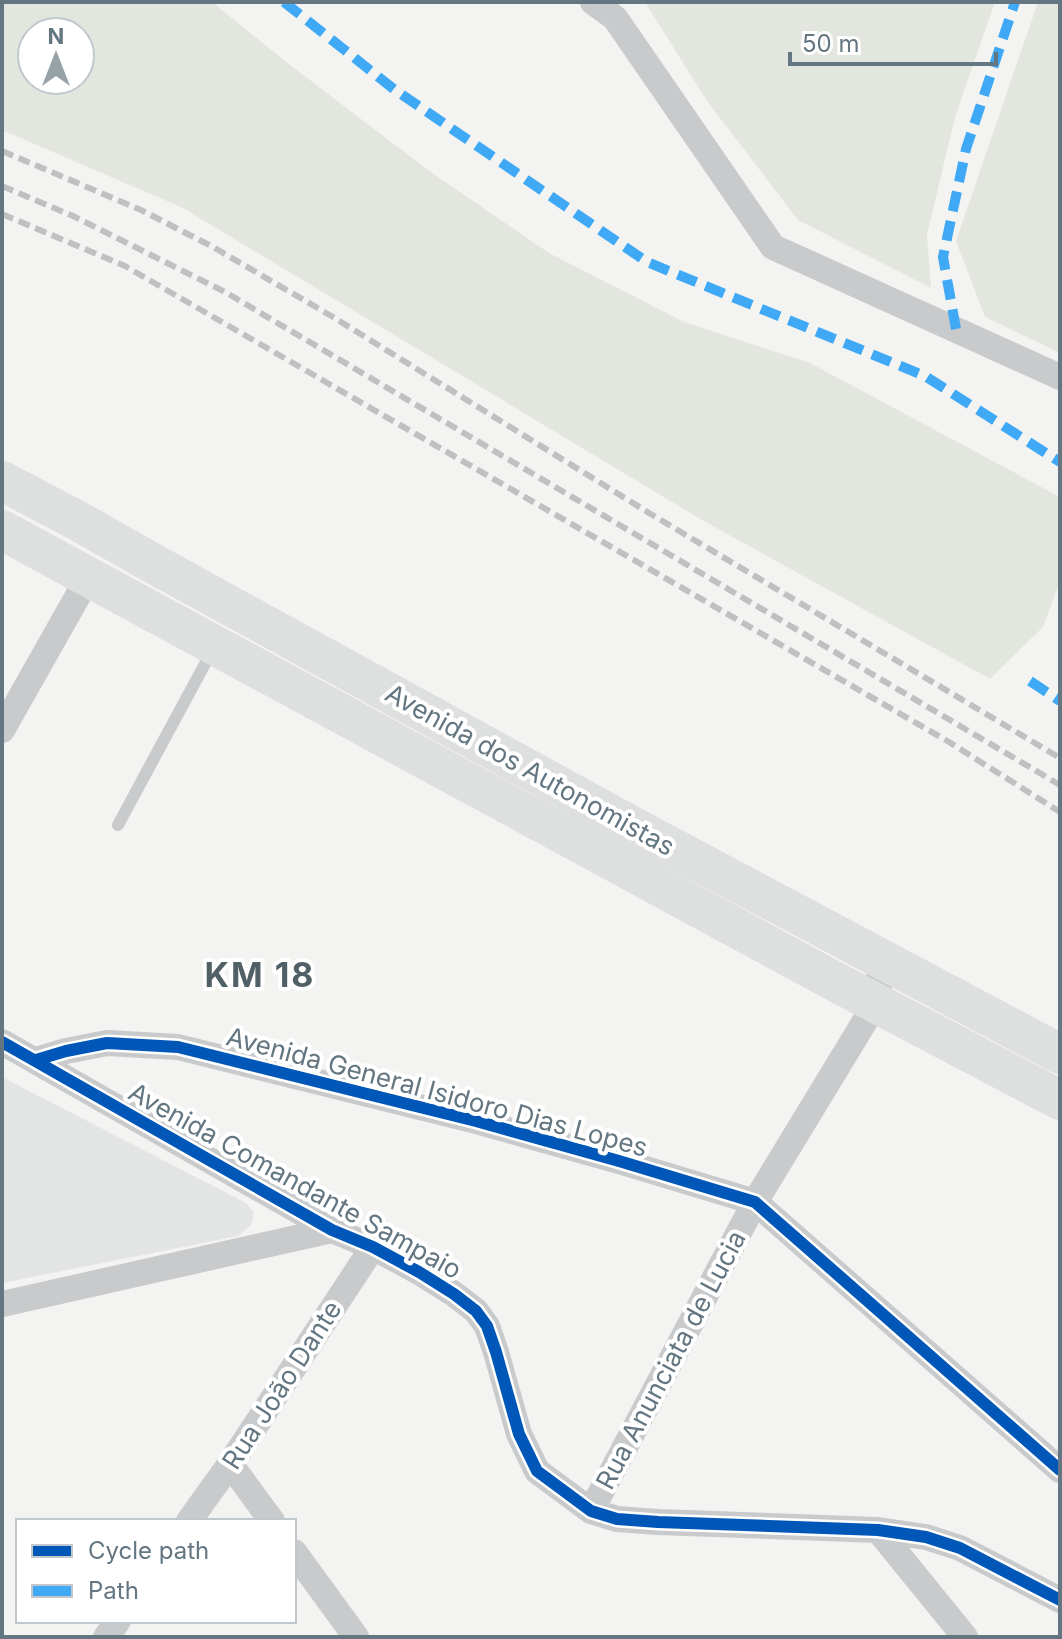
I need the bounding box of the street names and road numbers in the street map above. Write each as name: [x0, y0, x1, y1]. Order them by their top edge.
street label: Avenida dos Autonomistas: [380, 677, 680, 862]
street label: Avenida General Isidoro Dias Lopes: [223, 1020, 651, 1163]
street label: Avenida Comandante Sampaio: [123, 1076, 467, 1285]
street label: Rua Anunciata de Lucia: [589, 1225, 752, 1494]
street label: Rua João Dante: [216, 1295, 348, 1475]

